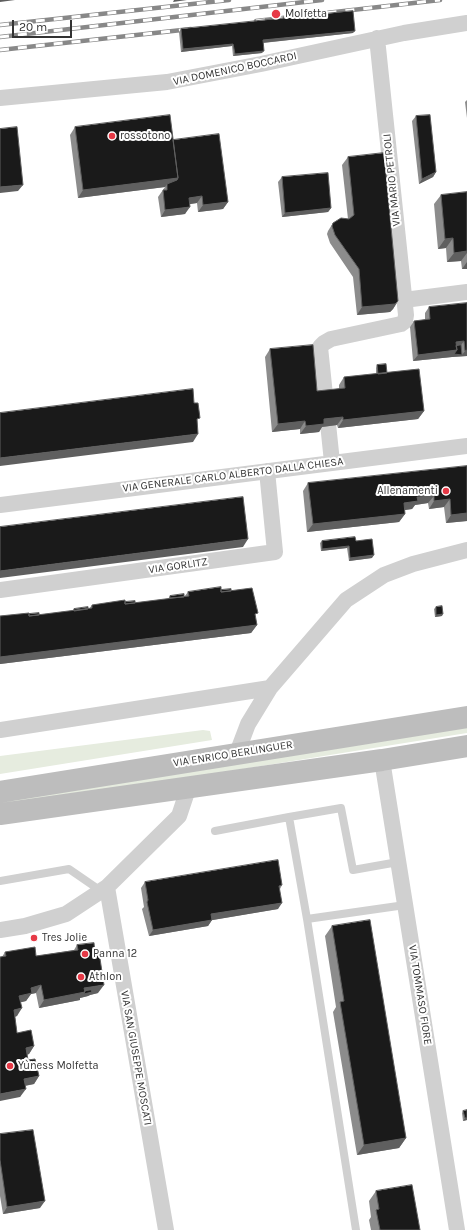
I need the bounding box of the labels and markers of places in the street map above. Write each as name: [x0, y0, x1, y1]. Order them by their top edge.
place label: Molfetta: [285, 7, 327, 21]
marker: Molfetta: [270, 8, 282, 20]
place label: rossotono: [120, 129, 170, 143]
marker: rossotono: [107, 131, 117, 141]
place label: Allenamenti: [377, 484, 438, 498]
marker: Allenamenti: [441, 486, 451, 496]
place label: Tres Jolie: [42, 931, 87, 945]
marker: Tres Jolie: [29, 933, 39, 943]
place label: Panna 12: [93, 947, 137, 961]
marker: Panna 12: [80, 949, 90, 959]
place label: Athlon: [89, 970, 122, 984]
marker: Athlon: [76, 972, 86, 982]
place label: Yùness Molfetta: [18, 1059, 99, 1073]
marker: Yùness Molfetta: [5, 1061, 15, 1071]

